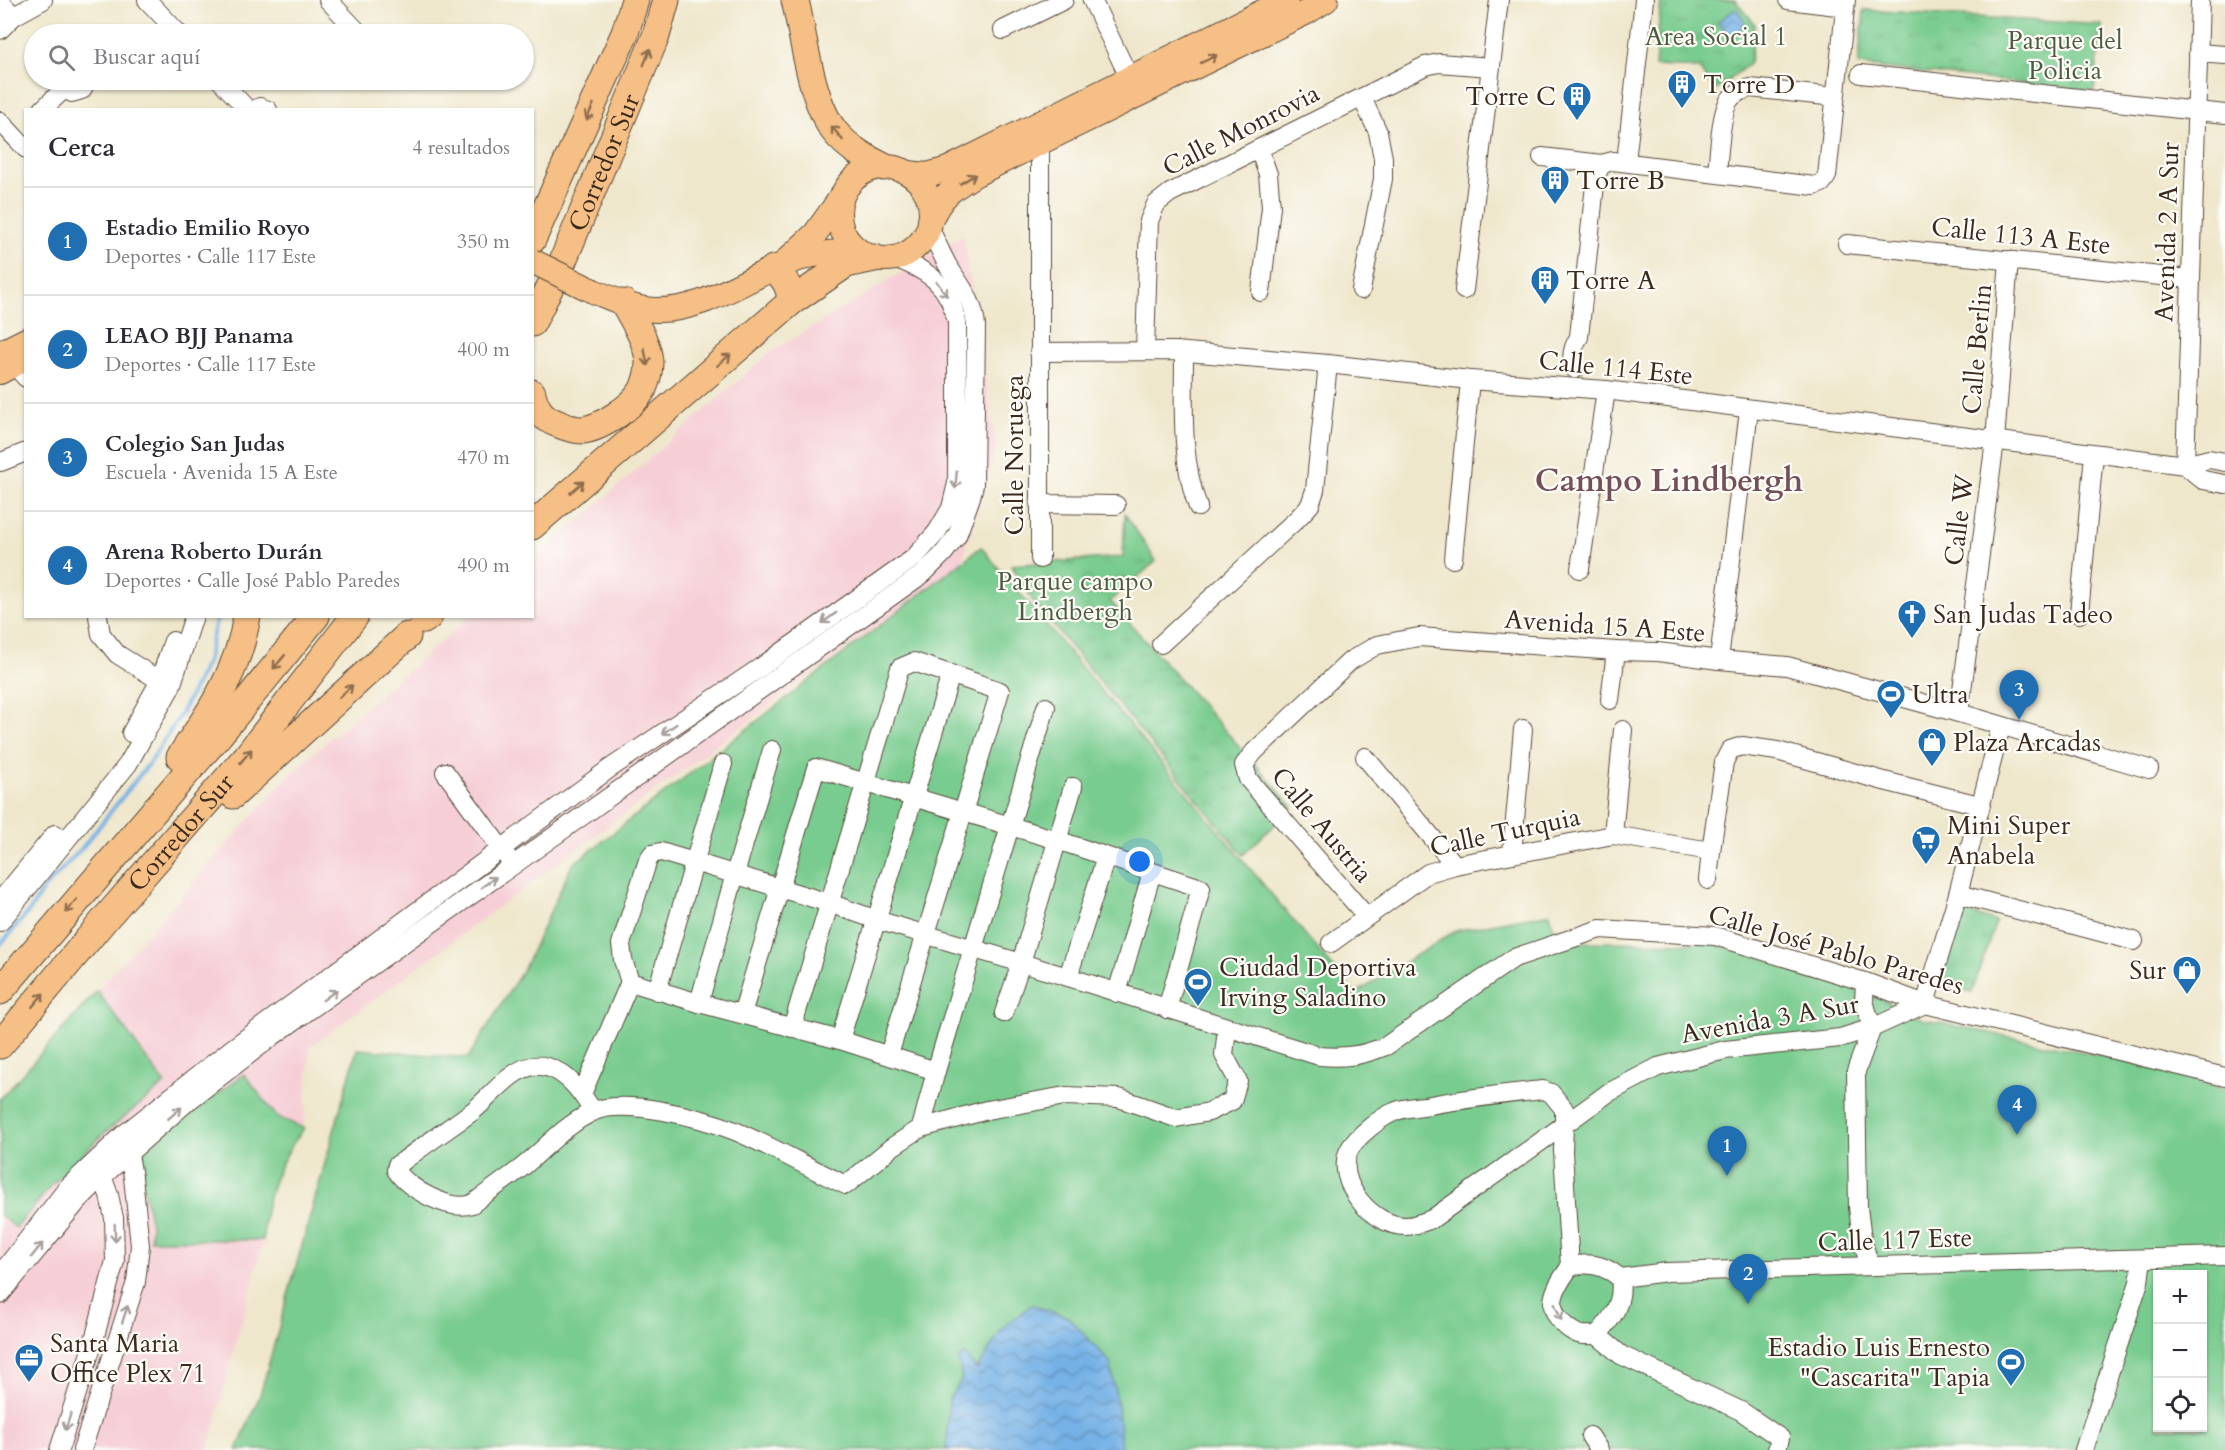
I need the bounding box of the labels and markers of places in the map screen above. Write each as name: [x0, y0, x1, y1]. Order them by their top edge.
place label: Torre D: [1703, 67, 1795, 102]
building icon: Torre D: [1666, 68, 1698, 110]
place label: Torre C: [1465, 79, 1556, 114]
building icon: Torre C: [1561, 80, 1593, 122]
place label: Torre B: [1576, 163, 1665, 198]
building icon: Torre B: [1539, 164, 1571, 206]
place label: Torre A: [1566, 263, 1656, 298]
building icon: Torre A: [1529, 264, 1561, 306]
place label: San Judas Tadeo: [1933, 597, 2113, 632]
church icon: San Judas Tadeo: [1896, 598, 1928, 640]
pin: 3: [2000, 670, 2038, 720]
place label: Ultra: [1912, 677, 1969, 712]
sports icon: Ultra: [1875, 678, 1907, 720]
place label: Plaza Arcadas: [1953, 725, 2101, 760]
shop icon: Plaza Arcadas: [1916, 726, 1948, 768]
place label: Mini Super Anabela: [1947, 808, 2071, 873]
supermarket icon: Mini Super Anabela: [1910, 824, 1942, 866]
place label: Ciudad Deportiva Irving Saladino: [1219, 950, 1417, 1015]
place label: Sur: [2129, 953, 2167, 988]
shop icon: Sur: [2171, 954, 2203, 996]
sports icon: Ciudad Deportiva Irving Saladino: [1182, 966, 1214, 1008]
pin: 4: [1998, 1086, 2036, 1135]
pin: 1: [1708, 1126, 1746, 1176]
pin: 2: [1728, 1254, 1768, 1304]
place label: Santa Maria Office Plex 71: [50, 1326, 206, 1391]
place label: Estadio Luis Ernesto "Cascarita" Tapia: [1768, 1330, 1990, 1395]
office icon: Santa Maria Office Plex 71: [13, 1342, 45, 1384]
sports icon: Estadio Luis Ernesto "Cascarita" Tapia: [1995, 1346, 2027, 1388]

